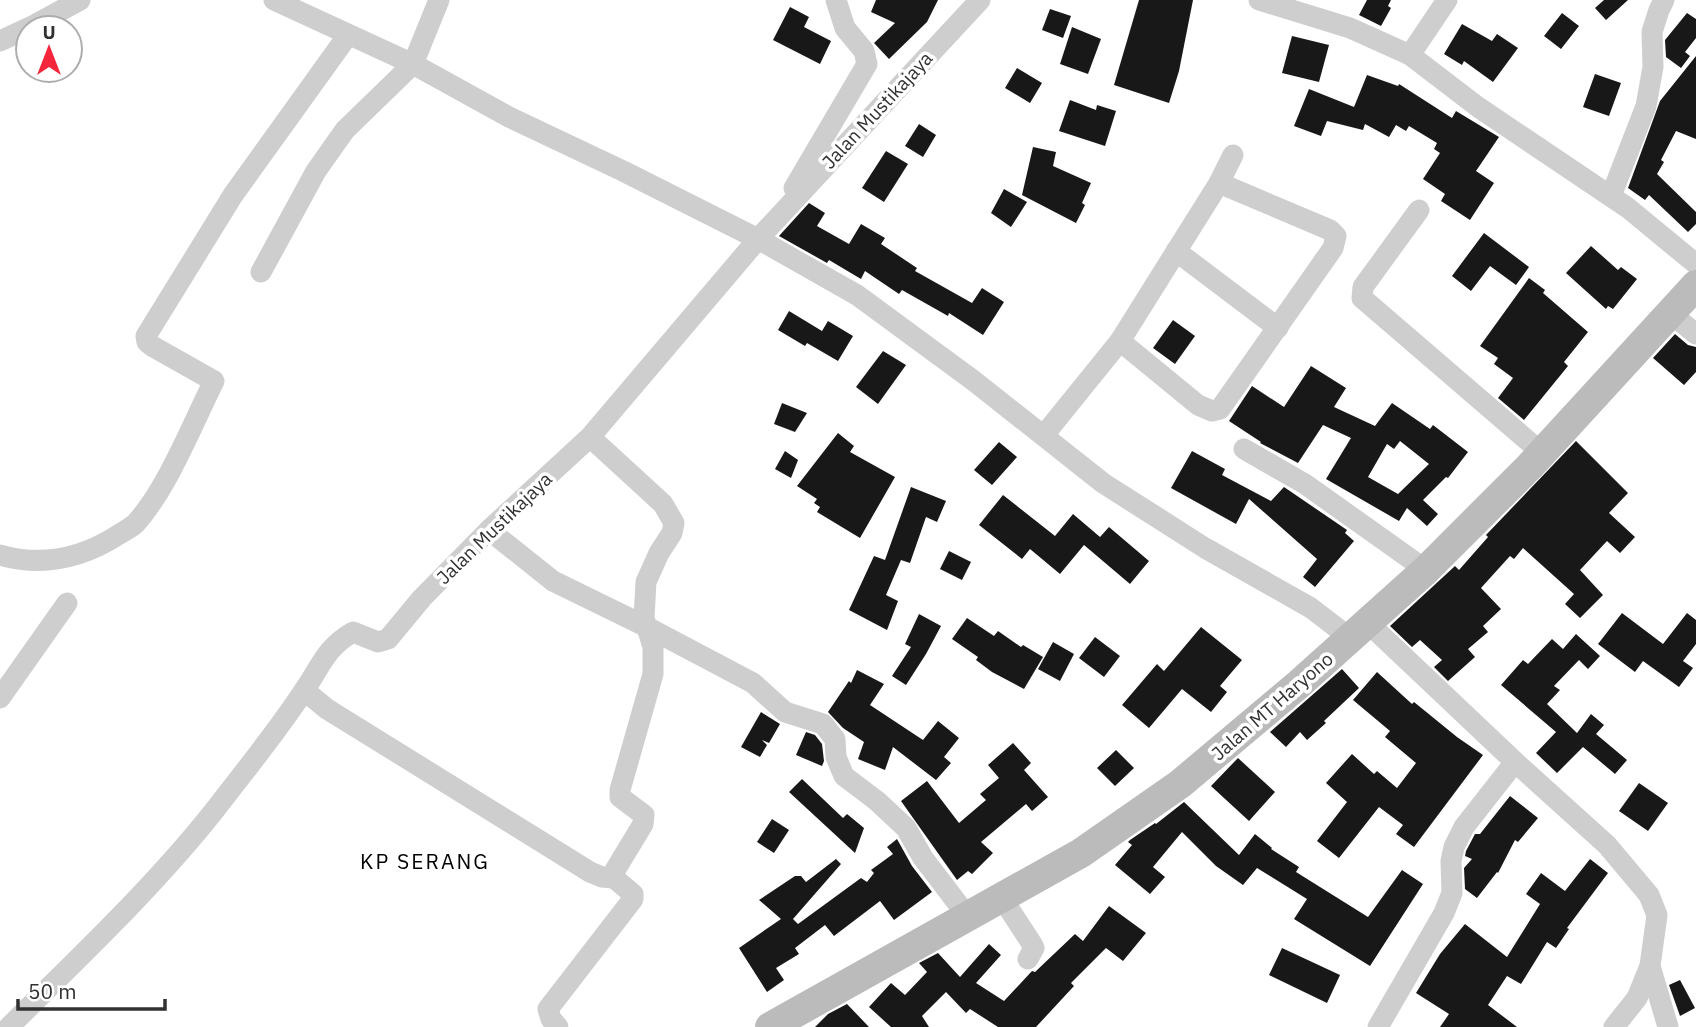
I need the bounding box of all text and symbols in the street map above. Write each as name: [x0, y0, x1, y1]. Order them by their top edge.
north arrow: [14, 14, 84, 84]
text: U: [42, 20, 56, 44]
street label: Jalan Mustikajaya: [817, 46, 937, 174]
street label: Jalan Mustikajaya: [431, 467, 557, 589]
street label: Jalan MT Haryono: [1206, 647, 1338, 765]
district label: KP SERANG: [360, 847, 490, 875]
scale bar: [18, 968, 164, 1012]
text: 50 m: [28, 977, 77, 1005]

